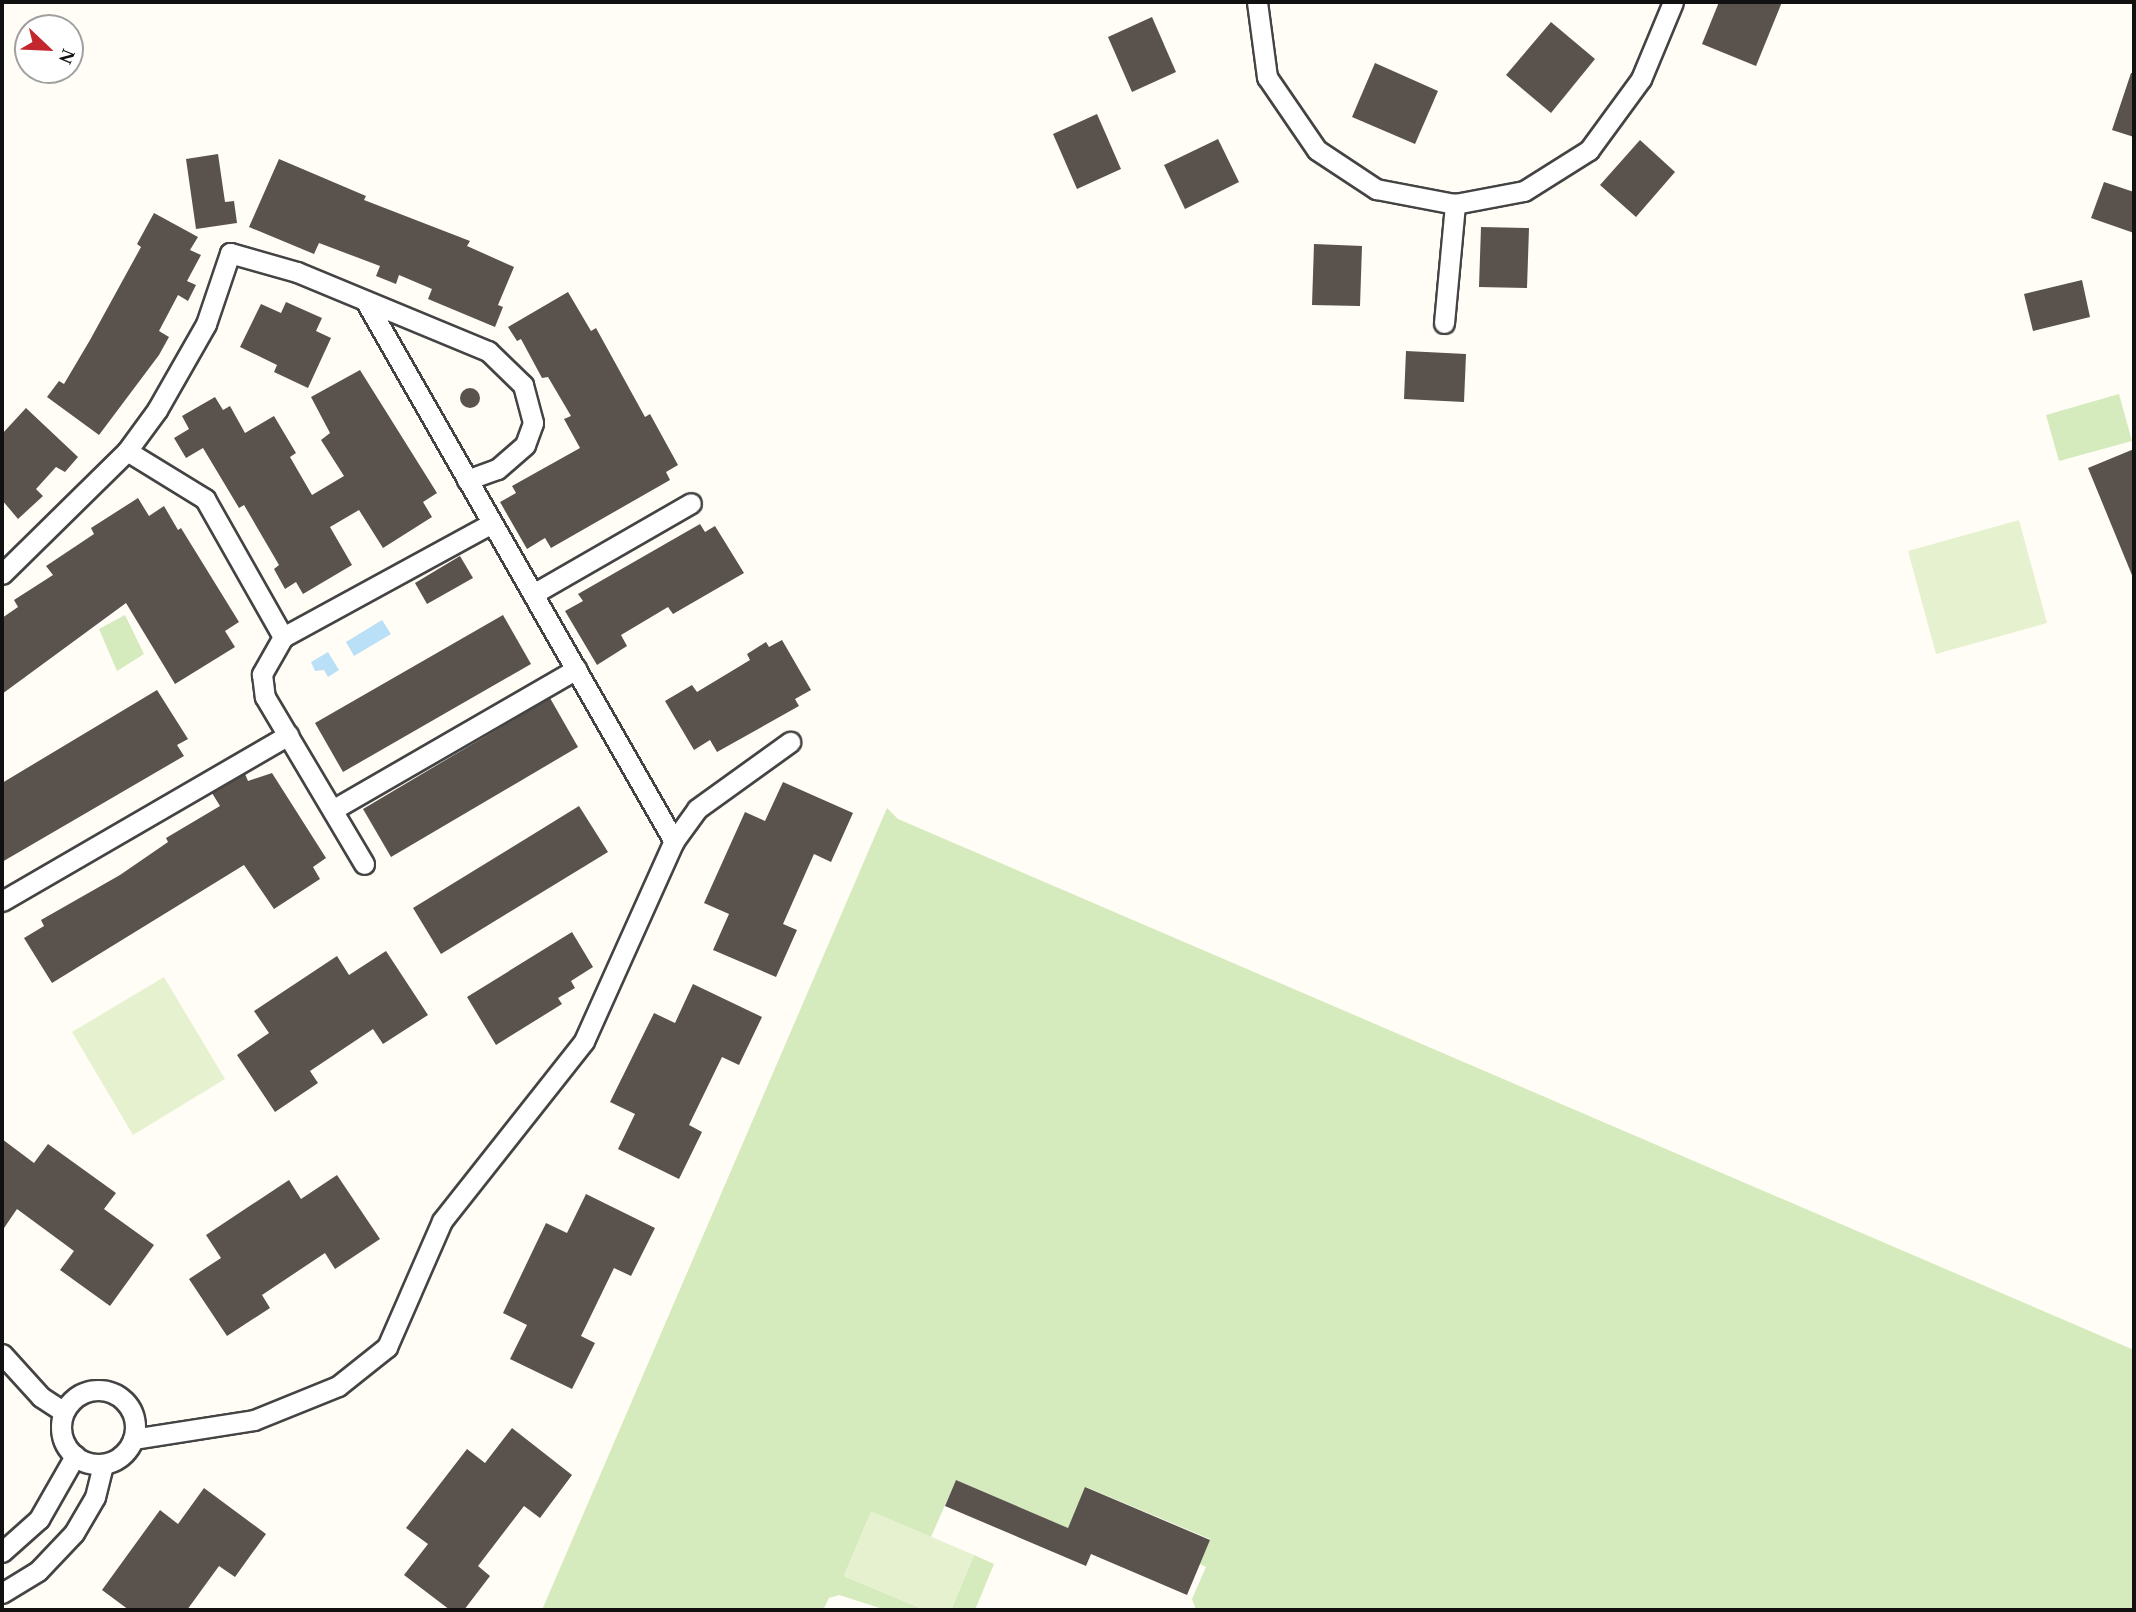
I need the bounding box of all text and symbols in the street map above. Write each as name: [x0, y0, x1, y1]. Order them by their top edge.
north arrow: [14, 14, 84, 84]
text: N: [55, 46, 79, 67]

